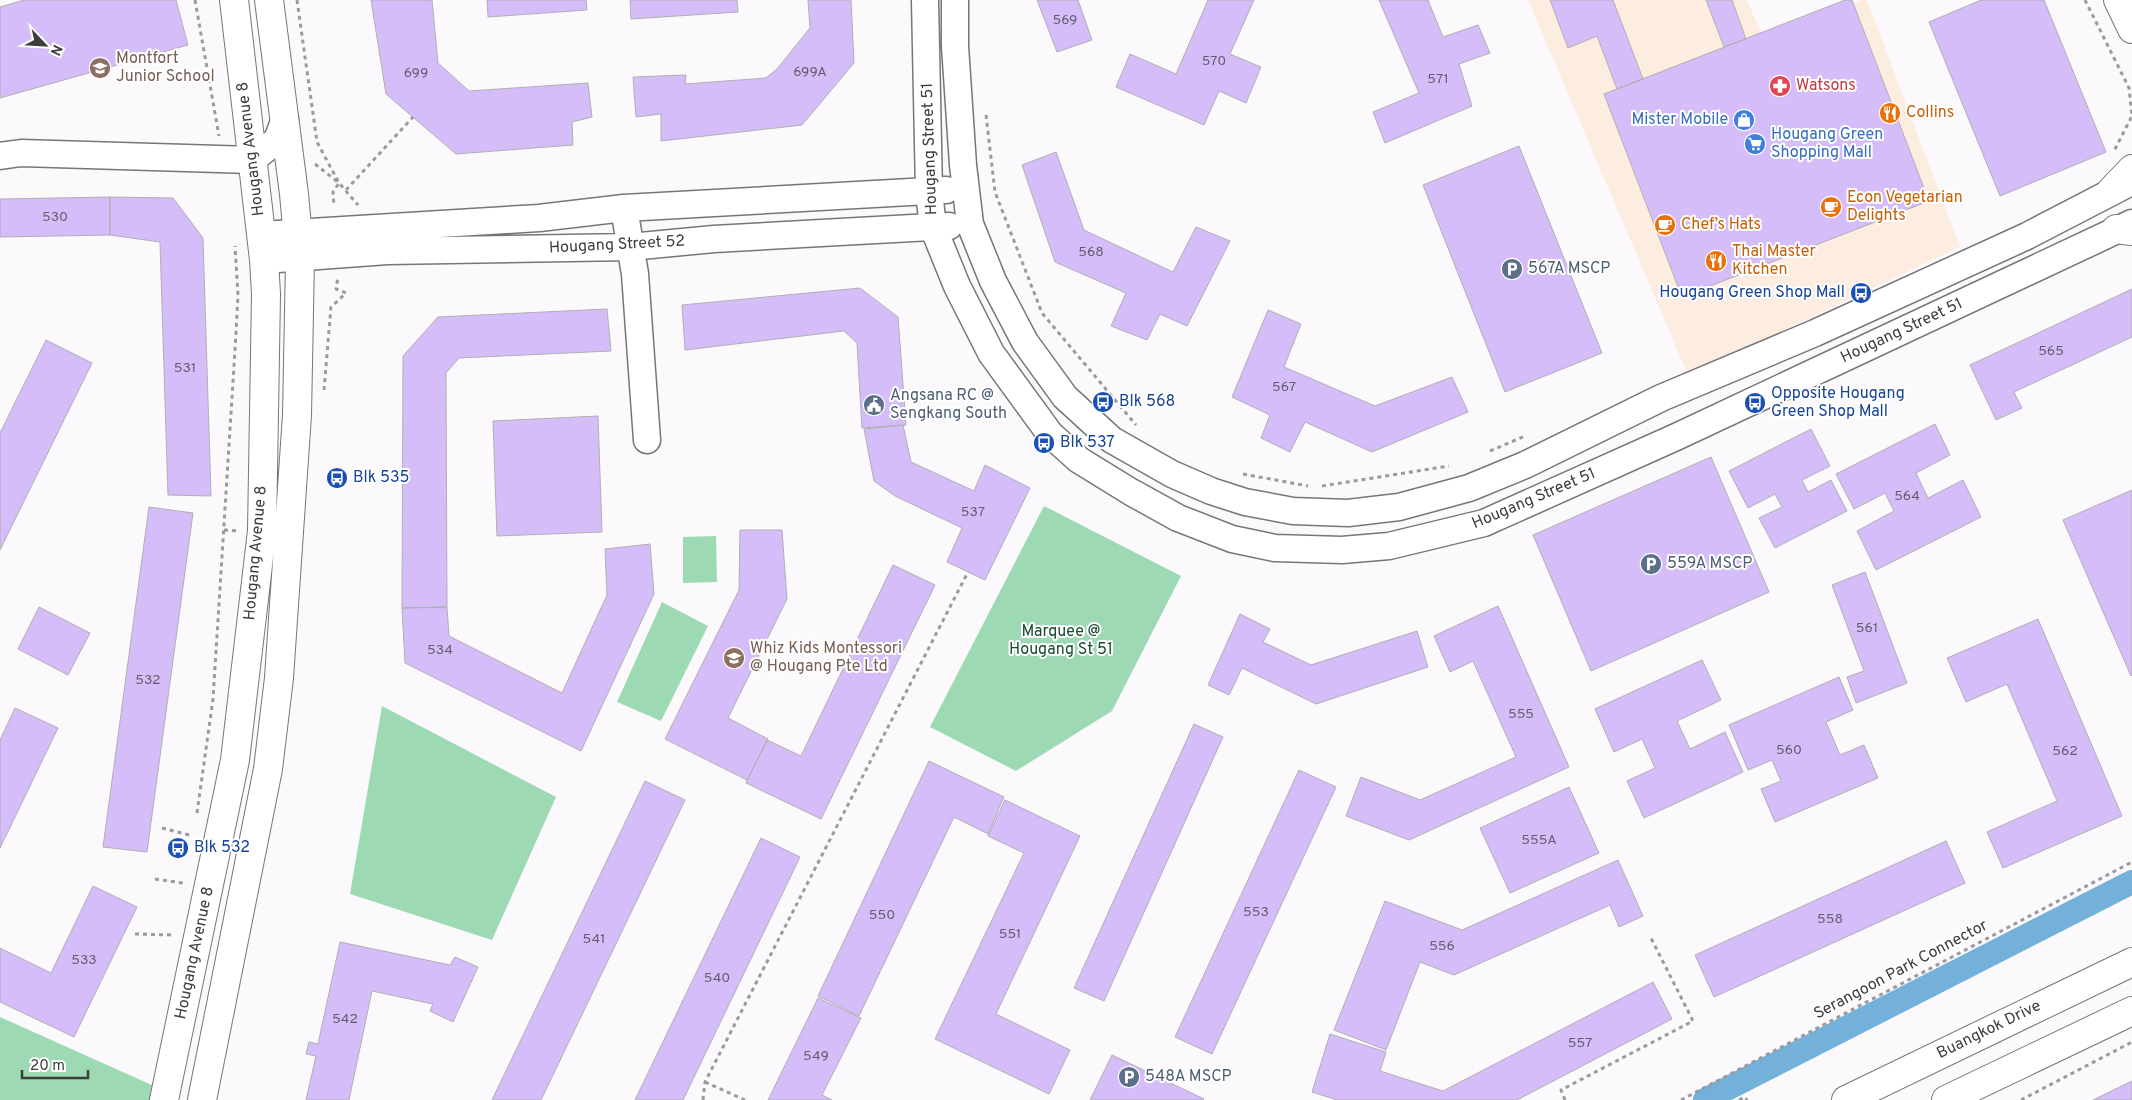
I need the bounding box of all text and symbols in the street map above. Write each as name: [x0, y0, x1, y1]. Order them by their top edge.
house number: 569: [1053, 12, 1077, 29]
north arrow: [20, 20, 70, 70]
text: N: [46, 42, 65, 58]
place label: Montfort Junior School: [116, 49, 215, 87]
house number: 570: [1202, 53, 1226, 70]
school or university icon: Montfort Junior School: [88, 56, 112, 80]
house number: 699A: [793, 64, 827, 81]
house number: 699: [404, 65, 428, 82]
house number: 571: [1427, 71, 1449, 88]
pharmacy icon: Watsons: [1768, 74, 1792, 98]
place label: Watsons: [1796, 76, 1856, 96]
street label: Hougang Avenue 8: [233, 81, 269, 217]
street label: Hougang Street 51: [918, 82, 942, 216]
restaurant icon: Collins: [1878, 101, 1902, 125]
place label: Collins: [1906, 103, 1954, 123]
shop icon: Mister Mobile: [1732, 108, 1756, 132]
place label: Mister Mobile: [1631, 110, 1728, 130]
place label: Hougang Green Shopping Mall: [1771, 125, 1883, 163]
supermarket icon: Hougang Green Shopping Mall: [1743, 132, 1767, 156]
place label: Econ Vegetarian Delights: [1847, 188, 1963, 226]
cafe icon: Econ Vegetarian Delights: [1819, 195, 1843, 219]
house number: 530: [42, 209, 68, 226]
cafe icon: Chef’s Hats: [1653, 213, 1677, 237]
place label: Chef’s Hats: [1681, 215, 1761, 235]
street label: Hougang Street 52: [548, 231, 686, 259]
place label: Thai Master Kitchen: [1732, 242, 1816, 280]
house number: 568: [1078, 244, 1104, 261]
restaurant icon: Thai Master Kitchen: [1704, 249, 1728, 273]
parking icon: 567A MSCP: [1500, 257, 1524, 281]
place label: 567A MSCP: [1528, 259, 1610, 279]
bus stop icon: Hougang Green Shop Mall: [1849, 281, 1873, 305]
place label: Hougang Green Shop Mall: [1659, 283, 1845, 303]
street label: Hougang Street 51: [1838, 294, 1966, 368]
house number: 565: [2038, 343, 2064, 360]
house number: 531: [174, 360, 196, 377]
house number: 567: [1272, 379, 1296, 396]
place label: Opposite Hougang Green Shop Mall: [1771, 384, 1905, 422]
place label: Angsana RC @ Sengkang South: [890, 386, 1007, 424]
bus stop icon: Blk 568: [1091, 390, 1115, 414]
bus stop icon: Opposite Hougang Green Shop Mall: [1743, 391, 1767, 415]
place label: Blk 568: [1119, 392, 1175, 412]
public building icon: Angsana RC @ Sengkang South: [862, 393, 886, 417]
bus stop icon: Blk 537: [1032, 431, 1056, 455]
place label: Blk 537: [1060, 433, 1115, 453]
street label: Hougang Street 51: [1469, 464, 1599, 534]
bus stop icon: Blk 535: [325, 466, 349, 490]
place label: Blk 535: [353, 468, 409, 488]
street label: Hougang Avenue 8: [240, 485, 272, 621]
house number: 564: [1894, 488, 1920, 505]
house number: 537: [961, 504, 985, 521]
parking icon: 559A MSCP: [1639, 552, 1663, 576]
place label: 559A MSCP: [1667, 554, 1752, 574]
house number: 561: [1856, 620, 1878, 637]
park label: Marquee @ Hougang St 51: [1009, 622, 1113, 660]
place label: Whiz Kids Montessori @ Hougang Pte Ltd: [750, 639, 902, 677]
house number: 534: [427, 642, 453, 659]
school or university icon: Whiz Kids Montessori @ Hougang Pte Ltd: [722, 646, 746, 670]
house number: 532: [135, 672, 161, 689]
house number: 555: [1508, 706, 1534, 723]
house number: 560: [1776, 742, 1802, 759]
house number: 562: [2052, 743, 2078, 760]
house number: 555A: [1521, 832, 1557, 849]
bus stop icon: Blk 532: [166, 836, 190, 860]
place label: Blk 532: [194, 838, 250, 858]
street label: Hougang Avenue 8: [171, 885, 219, 1021]
house number: 553: [1243, 904, 1269, 921]
house number: 550: [869, 907, 895, 924]
house number: 558: [1817, 911, 1843, 928]
street label: Serangoon Park Connector: [1811, 916, 1991, 1024]
house number: 551: [999, 926, 1021, 943]
house number: 541: [583, 931, 605, 948]
house number: 556: [1429, 938, 1455, 955]
house number: 533: [71, 952, 97, 969]
house number: 540: [704, 970, 730, 987]
street label: Buangkok Drive: [1934, 996, 2044, 1064]
house number: 542: [332, 1011, 358, 1028]
house number: 557: [1568, 1035, 1592, 1052]
scale bar: [22, 1048, 89, 1080]
house number: 549: [803, 1048, 829, 1065]
text: 20 m: [30, 1057, 65, 1076]
parking icon: 548A MSCP: [1117, 1065, 1141, 1089]
place label: 548A MSCP: [1145, 1067, 1232, 1087]

